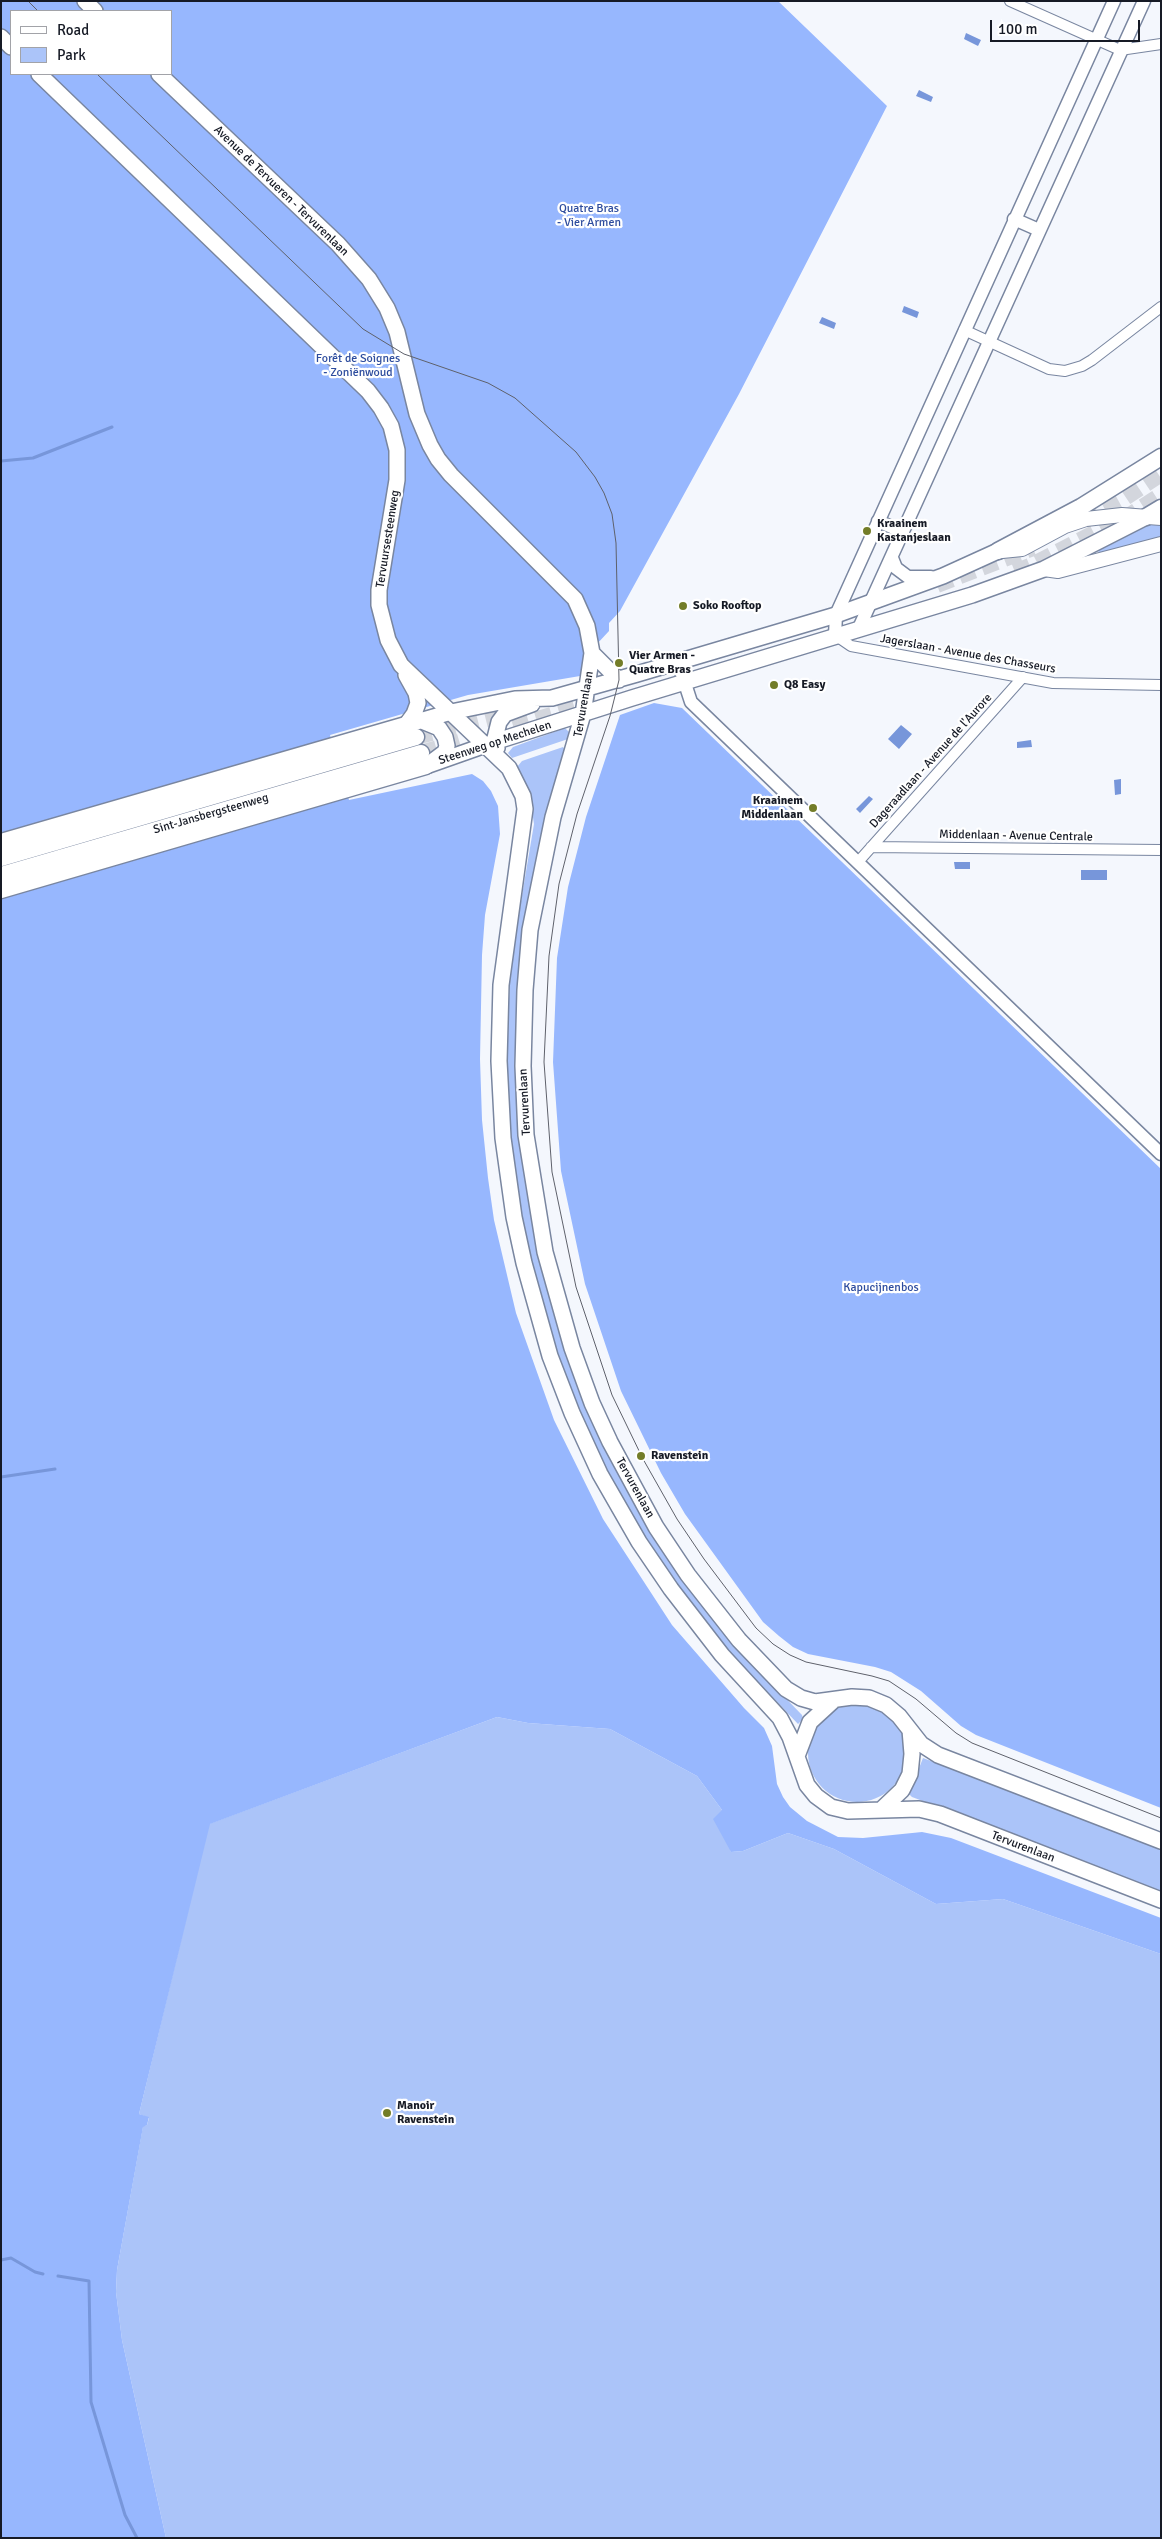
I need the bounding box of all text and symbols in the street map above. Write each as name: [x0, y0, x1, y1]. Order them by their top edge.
legend: [10, 10, 172, 75]
scale bar: [992, 10, 1142, 42]
text: 100 m: [998, 20, 1038, 38]
text: Road: [57, 21, 89, 39]
text: Park: [57, 46, 86, 64]
street label: Avenue de Tervueren - Tervurenlaan: [211, 123, 351, 259]
park label: Quatre Bras - Vier Armen: [557, 202, 621, 230]
park label: Forêt de Soignes - Zoniënwoud: [316, 352, 400, 380]
street label: Tervuursesteenweg: [373, 489, 403, 589]
place label: Kraainem Kastanjeslaan: [877, 517, 951, 545]
marker: Kraainem Kastanjeslaan: [861, 525, 873, 537]
place label: Soko Rooftop: [693, 599, 762, 613]
marker: Soko Rooftop: [677, 600, 689, 612]
street label: Jagerslaan - Avenue des Chasseurs: [879, 631, 1057, 677]
place label: Vier Armen - Quatre Bras: [629, 649, 695, 677]
marker: Vier Armen - Quatre Bras: [613, 657, 625, 669]
street label: Tervurenlaan: [571, 670, 597, 738]
place label: Q8 Easy: [784, 678, 825, 692]
marker: Q8 Easy: [768, 679, 780, 691]
street label: Dageraadlaan - Avenue de l'Aurore: [867, 691, 995, 831]
street label: Steenweg op Mechelen: [437, 718, 553, 768]
street label: Sint-Jansbergsteenweg: [152, 791, 270, 837]
place label: Kraainem Middenlaan: [741, 794, 803, 822]
marker: Kraainem Middenlaan: [807, 802, 819, 814]
street label: Middenlaan - Avenue Centrale: [939, 827, 1093, 845]
street label: Tervurenlaan: [516, 1068, 534, 1136]
park label: Kapucijnenbos: [843, 1281, 919, 1295]
place label: Ravenstein: [651, 1449, 708, 1463]
marker: Ravenstein: [635, 1450, 647, 1462]
street label: Tervurenlaan: [613, 1455, 657, 1521]
street label: Tervurenlaan: [989, 1828, 1057, 1866]
place label: Manoir Ravenstein: [397, 2099, 454, 2127]
marker: Manoir Ravenstein: [381, 2107, 393, 2119]

